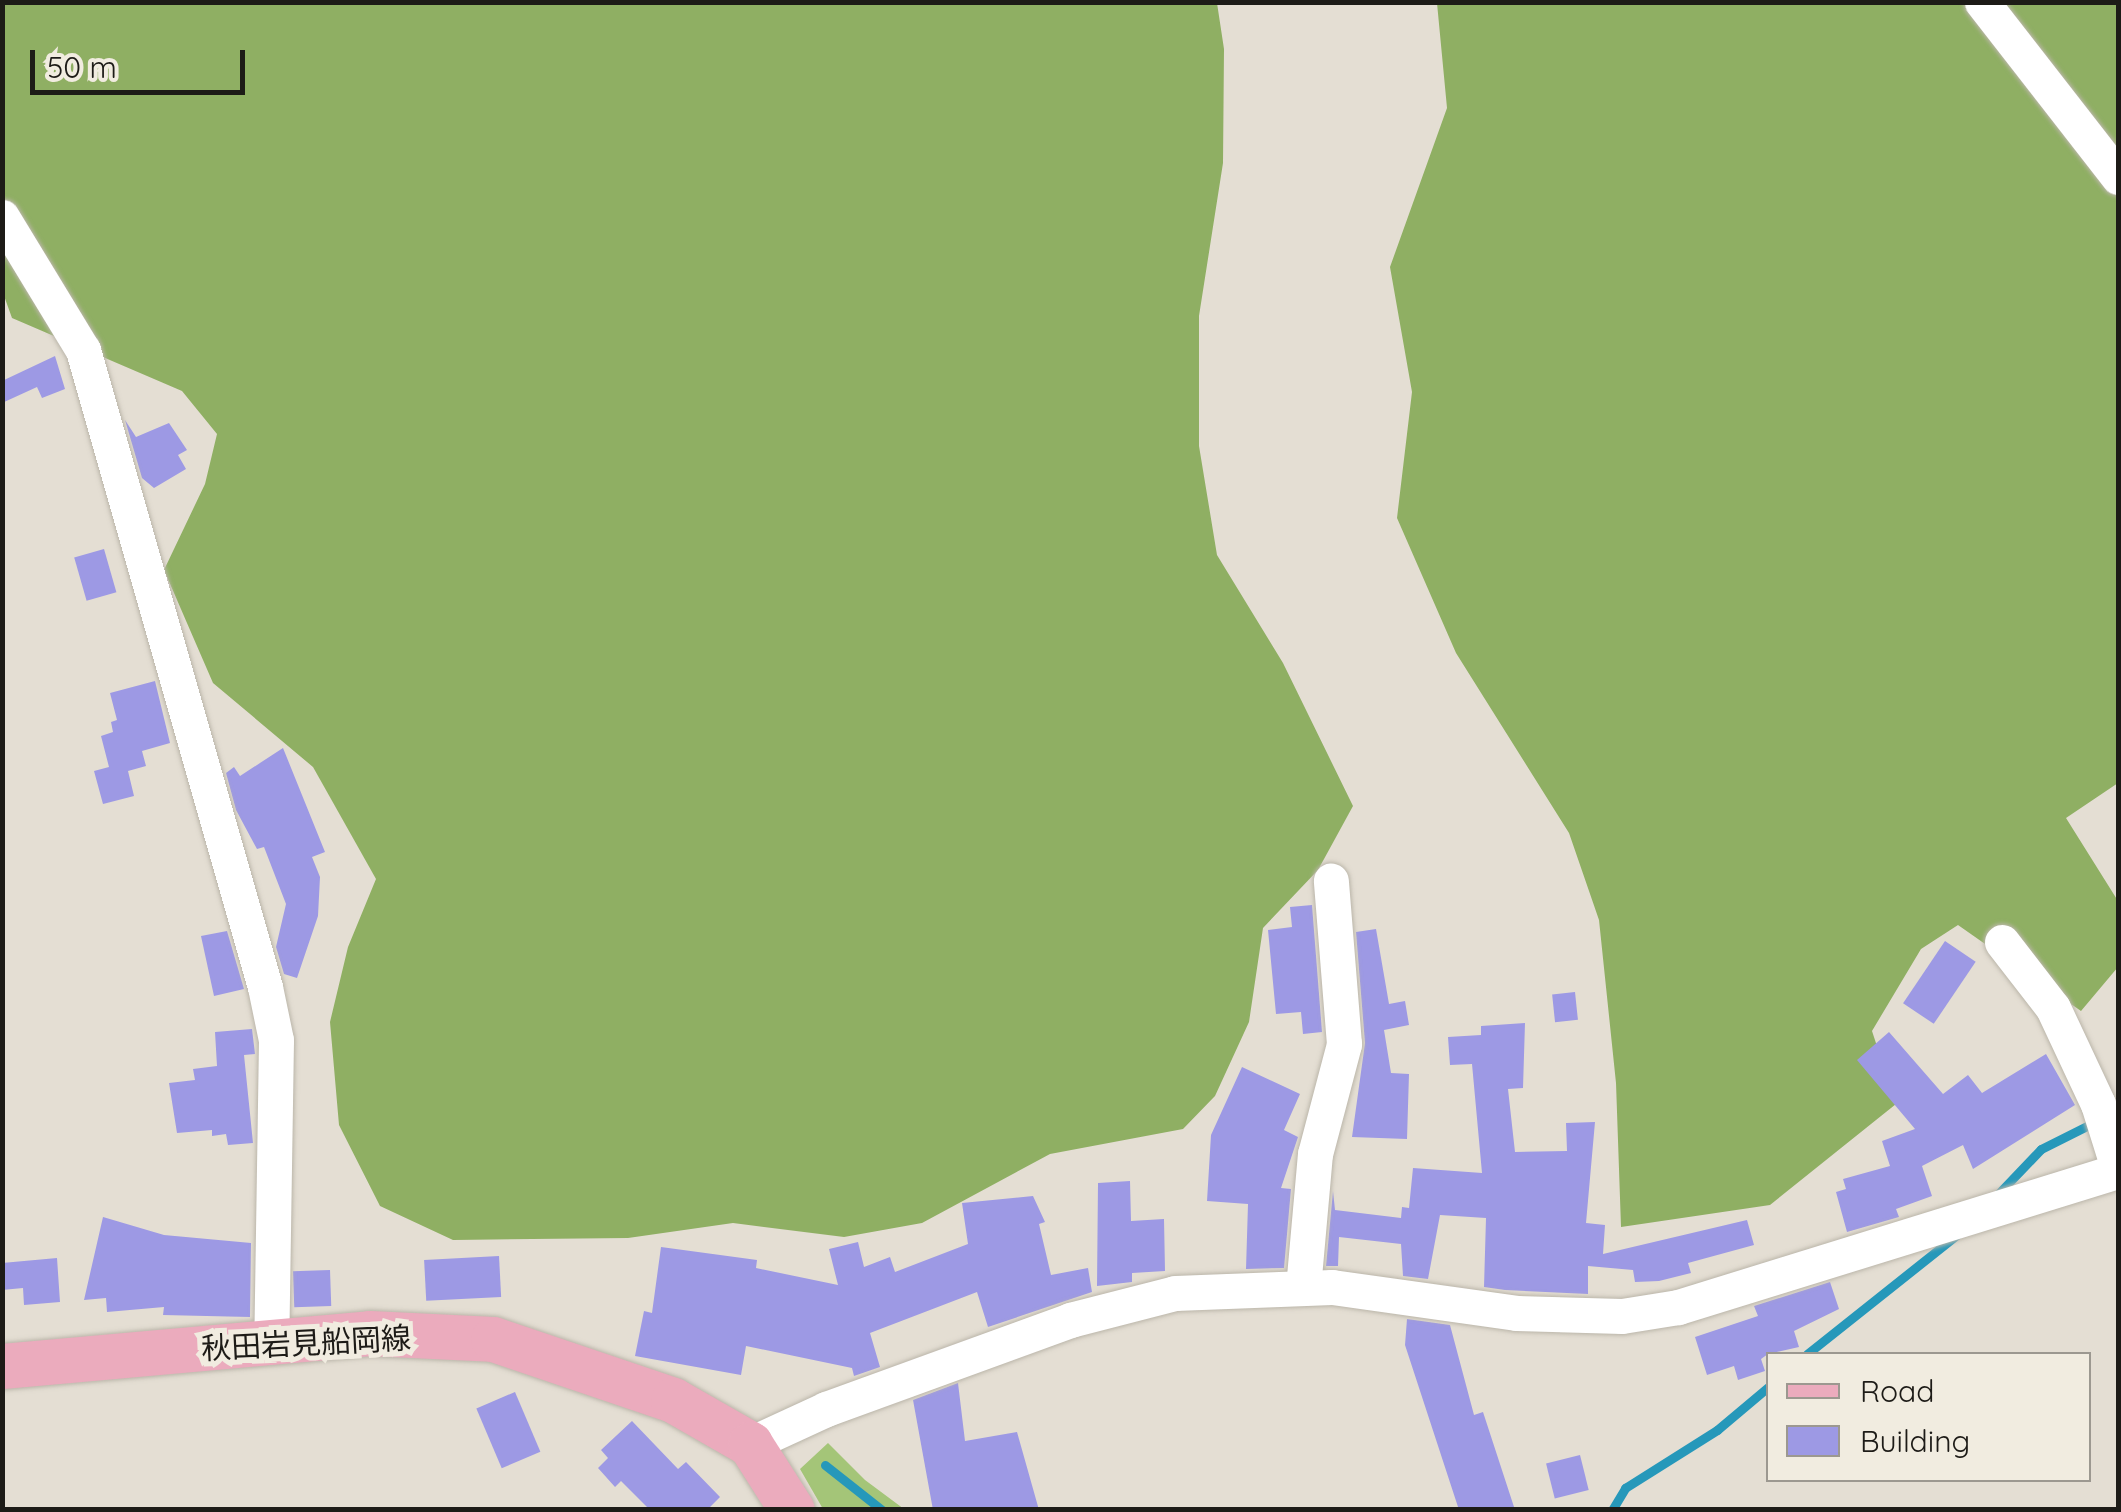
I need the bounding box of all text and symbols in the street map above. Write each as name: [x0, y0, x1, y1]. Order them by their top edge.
scale bar: [35, 30, 250, 92]
text: 50 m: [47, 48, 117, 86]
street label: 秋田岩見船岡線: [200, 1320, 412, 1366]
legend: [1766, 1352, 2091, 1482]
text: Road: [1860, 1372, 1934, 1410]
text: Building: [1860, 1422, 1970, 1460]

